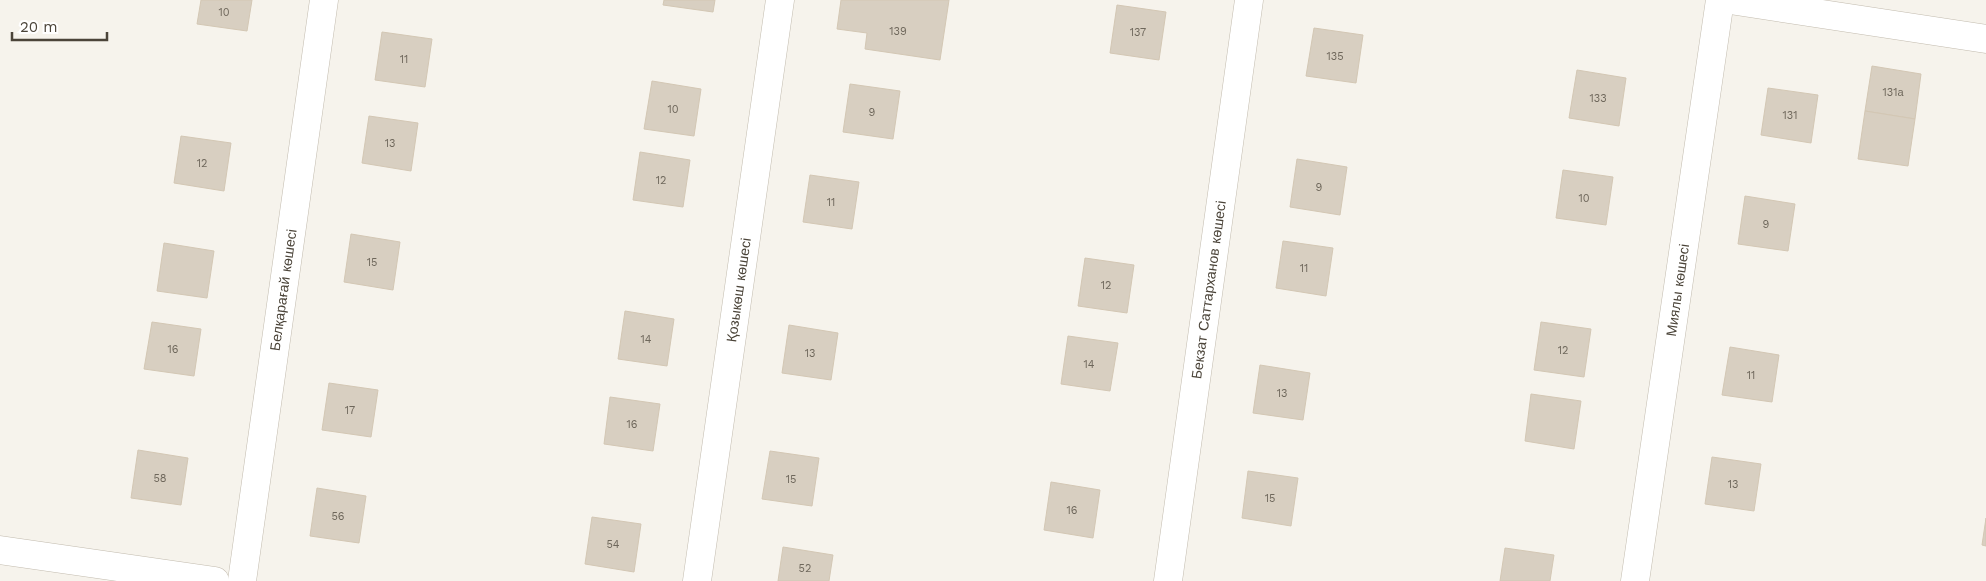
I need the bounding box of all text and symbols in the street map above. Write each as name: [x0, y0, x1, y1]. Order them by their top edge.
house number: 10: [218, 6, 230, 19]
scale bar: [12, 10, 108, 42]
text: 20 m: [20, 18, 58, 36]
house number: 139: [889, 25, 907, 38]
house number: 137: [1130, 26, 1146, 39]
house number: 135: [1326, 50, 1344, 63]
house number: 11: [400, 53, 408, 66]
house number: 131а: [1882, 86, 1904, 99]
house number: 133: [1589, 92, 1607, 105]
house number: 10: [667, 103, 679, 116]
house number: 9: [869, 106, 876, 119]
house number: 131: [1783, 109, 1798, 122]
house number: 13: [385, 137, 395, 150]
house number: 12: [197, 157, 207, 170]
house number: 12: [656, 174, 666, 187]
house number: 9: [1316, 181, 1323, 194]
house number: 10: [1578, 192, 1590, 205]
house number: 11: [827, 196, 835, 209]
street label: Бекзат Саттарханов көшесі: [1188, 200, 1229, 380]
house number: 9: [1763, 218, 1770, 231]
street label: Белқарағай көшесі: [267, 228, 300, 352]
street label: Қозыкөш көшесі: [723, 237, 754, 343]
street label: Миялы көшесі: [1663, 243, 1692, 337]
house number: 15: [367, 256, 377, 269]
house number: 11: [1300, 262, 1308, 275]
house number: 12: [1101, 279, 1111, 292]
house number: 14: [640, 333, 652, 346]
house number: 16: [168, 343, 179, 356]
house number: 12: [1558, 344, 1568, 357]
house number: 13: [805, 347, 815, 360]
house number: 14: [1083, 358, 1095, 371]
house number: 11: [1747, 369, 1755, 382]
house number: 13: [1277, 387, 1287, 400]
house number: 17: [345, 404, 355, 417]
house number: 16: [627, 418, 638, 431]
house number: 58: [153, 472, 167, 485]
house number: 15: [786, 473, 796, 486]
house number: 13: [1728, 478, 1738, 491]
house number: 15: [1265, 492, 1275, 505]
house number: 16: [1067, 504, 1078, 517]
house number: 56: [331, 510, 345, 523]
house number: 54: [606, 538, 620, 551]
house number: 52: [799, 562, 811, 575]

